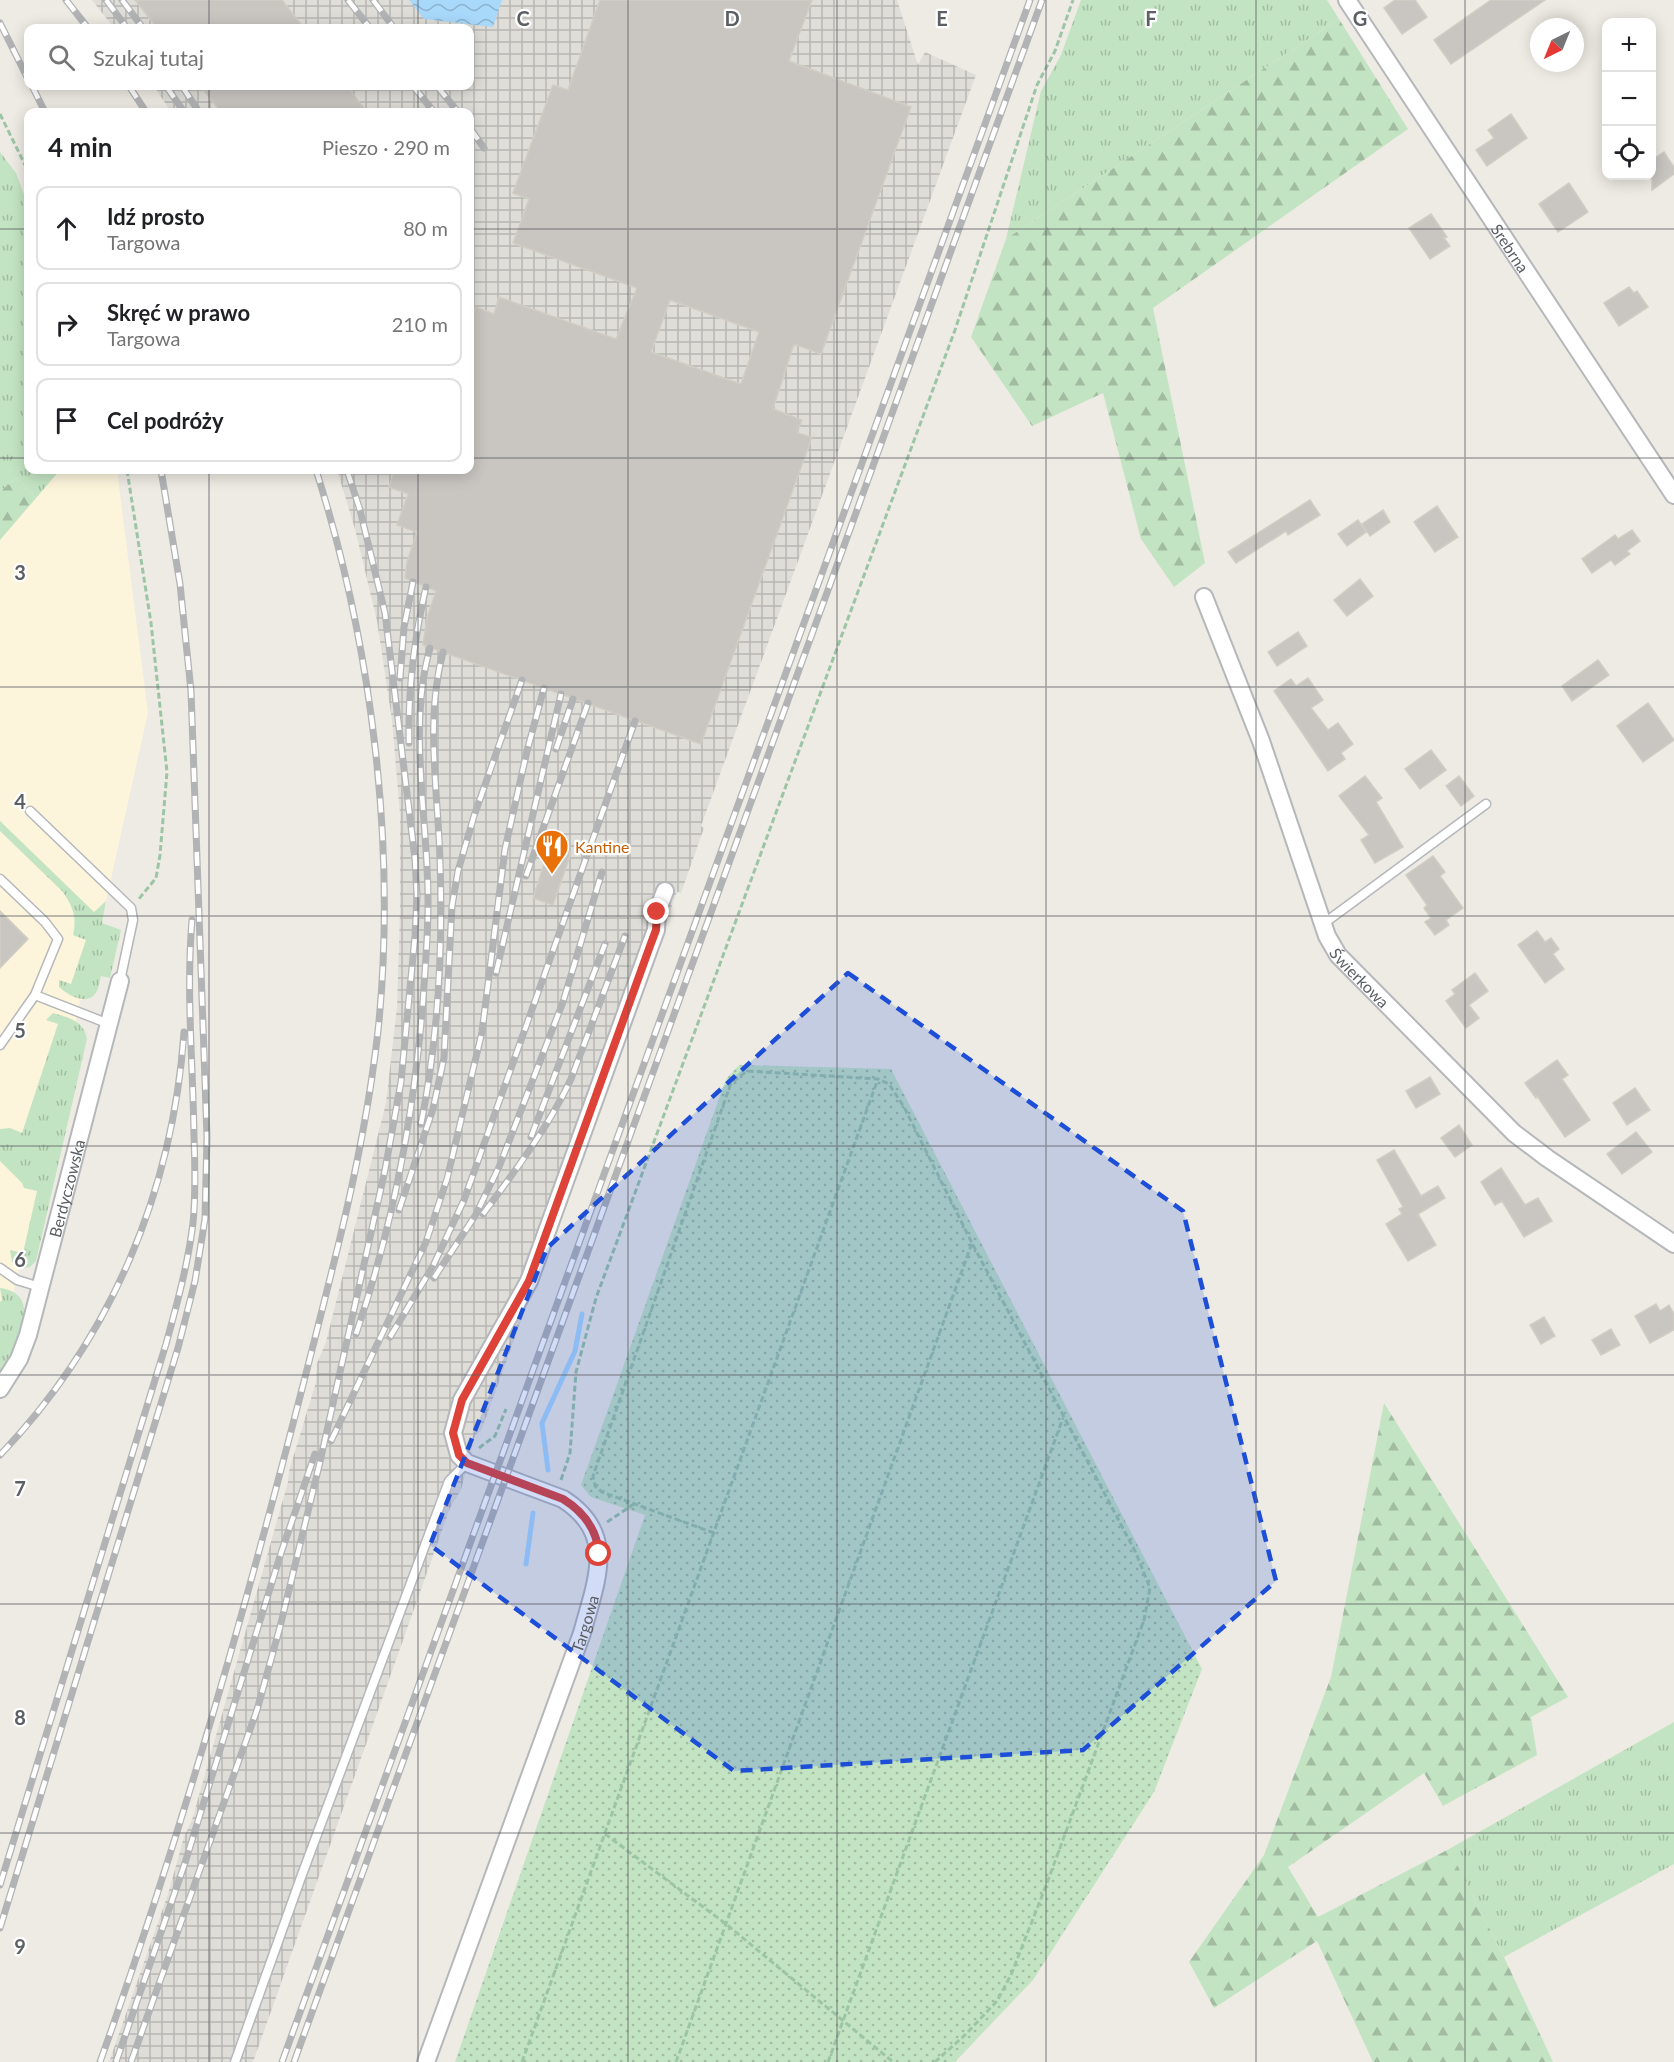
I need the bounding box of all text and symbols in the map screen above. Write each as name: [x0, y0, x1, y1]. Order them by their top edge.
text: C: [516, 6, 530, 30]
text: D: [724, 6, 740, 30]
text: E: [936, 6, 948, 30]
text: F: [1145, 6, 1157, 30]
text: G: [1353, 6, 1367, 30]
north arrow: [1530, 18, 1584, 72]
map controls: [1602, 18, 1656, 180]
button: +: [1602, 18, 1656, 72]
search box: [24, 24, 474, 90]
icon: search: [45, 41, 78, 74]
text: Szukaj tutaj: [93, 44, 204, 71]
button: −: [1602, 72, 1656, 126]
button: locate: [1602, 126, 1656, 180]
text: 4 min: [48, 131, 112, 163]
text: Pieszo · 290 m: [322, 135, 450, 159]
text: Idź prosto: [107, 203, 205, 230]
icon: ahead: [50, 212, 83, 245]
text: 80 m: [403, 216, 448, 240]
street label: Srebrna: [1488, 220, 1534, 276]
text: Targowa: [107, 230, 180, 254]
text: Skręć w prawo: [107, 299, 250, 326]
icon: right: [50, 308, 83, 341]
text: 210 m: [392, 312, 448, 336]
text: Targowa: [107, 326, 180, 350]
icon: arrive: [50, 404, 83, 437]
text: Cel podróży: [107, 407, 224, 434]
text: 3: [14, 560, 26, 584]
text: 4: [14, 789, 26, 813]
restaurant icon: Kantine: [534, 828, 570, 875]
place label: Kantine: [575, 837, 630, 856]
route end: [643, 898, 669, 924]
street label: Świerkowa: [1326, 944, 1394, 1011]
text: 5: [14, 1018, 26, 1042]
street label: Berdyczowska: [44, 1137, 88, 1239]
text: 6: [14, 1247, 26, 1271]
text: 7: [14, 1476, 26, 1500]
route start: [585, 1540, 611, 1566]
street label: Targowa: [566, 1593, 602, 1655]
text: 8: [14, 1705, 26, 1729]
text: 9: [14, 1934, 26, 1958]

